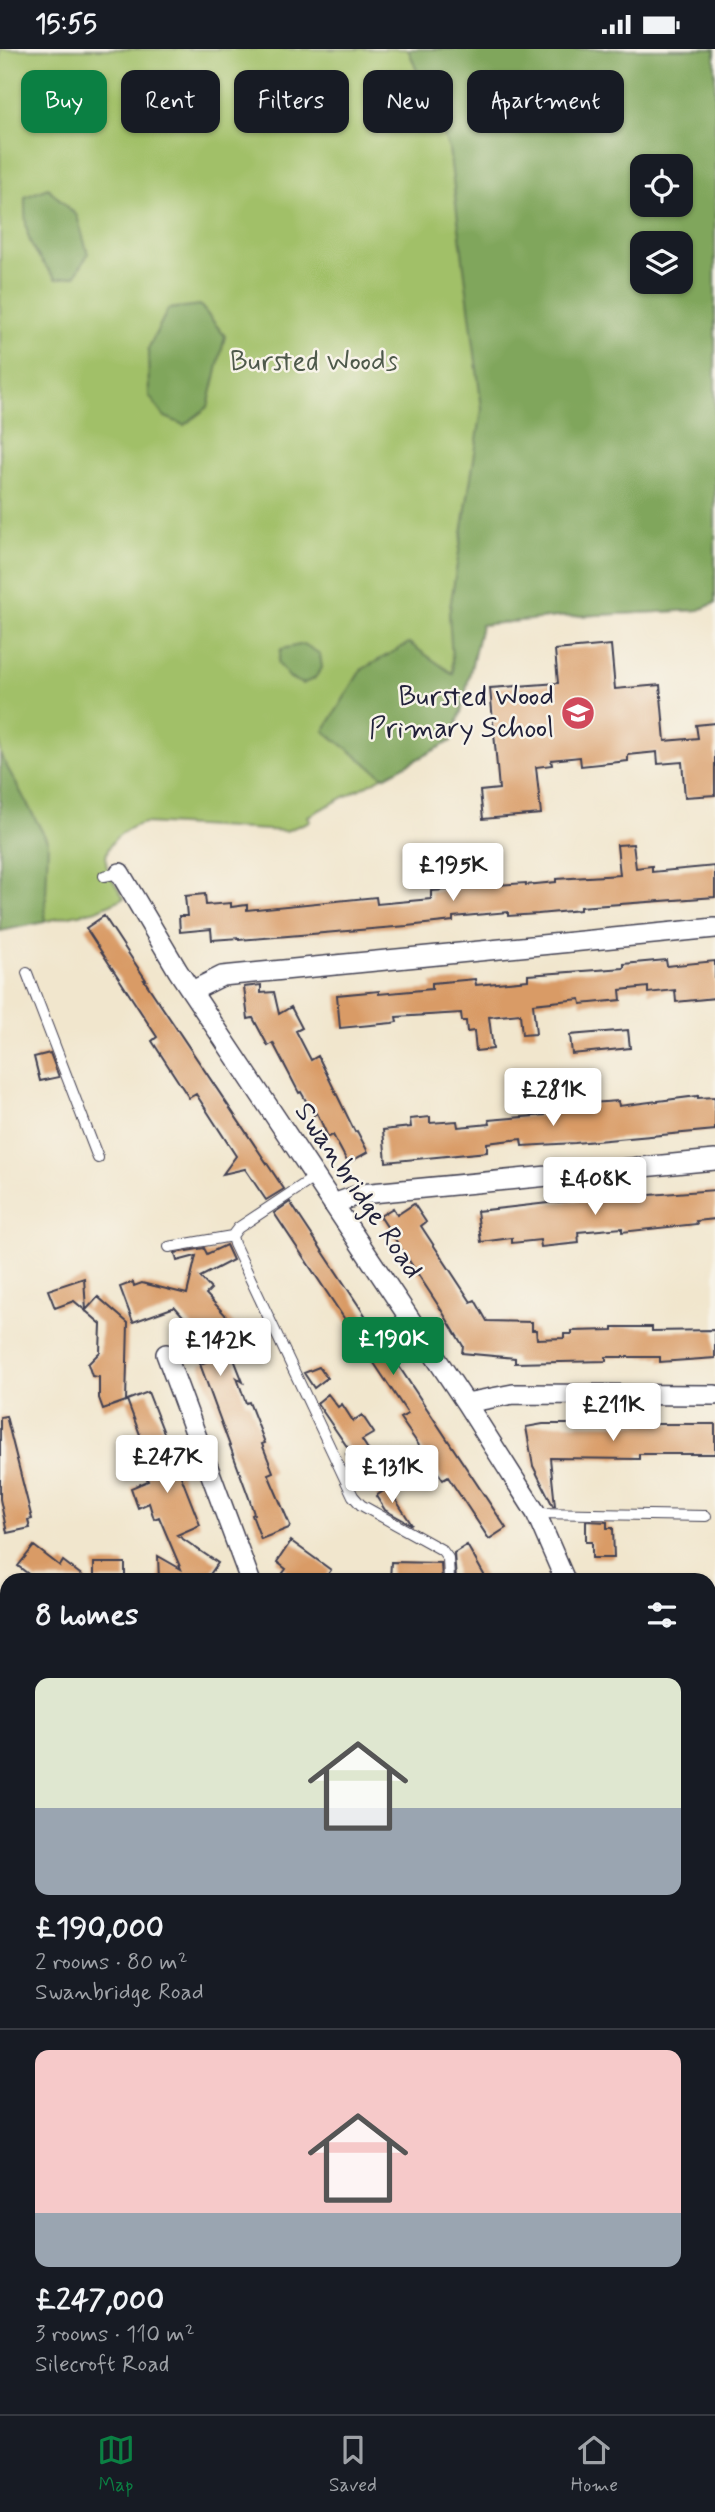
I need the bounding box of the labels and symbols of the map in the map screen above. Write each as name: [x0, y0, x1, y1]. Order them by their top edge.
park label: Bursted Woods: [230, 344, 398, 381]
place label: Bursted Wood Primary School: [369, 679, 554, 748]
school or university icon: Bursted Wood Primary School: [559, 694, 597, 732]
pin: £195K: [404, 843, 502, 903]
pin: £281K: [504, 1069, 602, 1128]
street label: Swanbridge Road: [285, 1095, 431, 1287]
pin: £408K: [546, 1157, 644, 1217]
pin: £190K: [344, 1317, 442, 1377]
pin: £142K: [171, 1319, 269, 1378]
pin: £211K: [564, 1383, 662, 1443]
pin: £247K: [118, 1435, 216, 1495]
pin: £131K: [343, 1445, 441, 1505]

